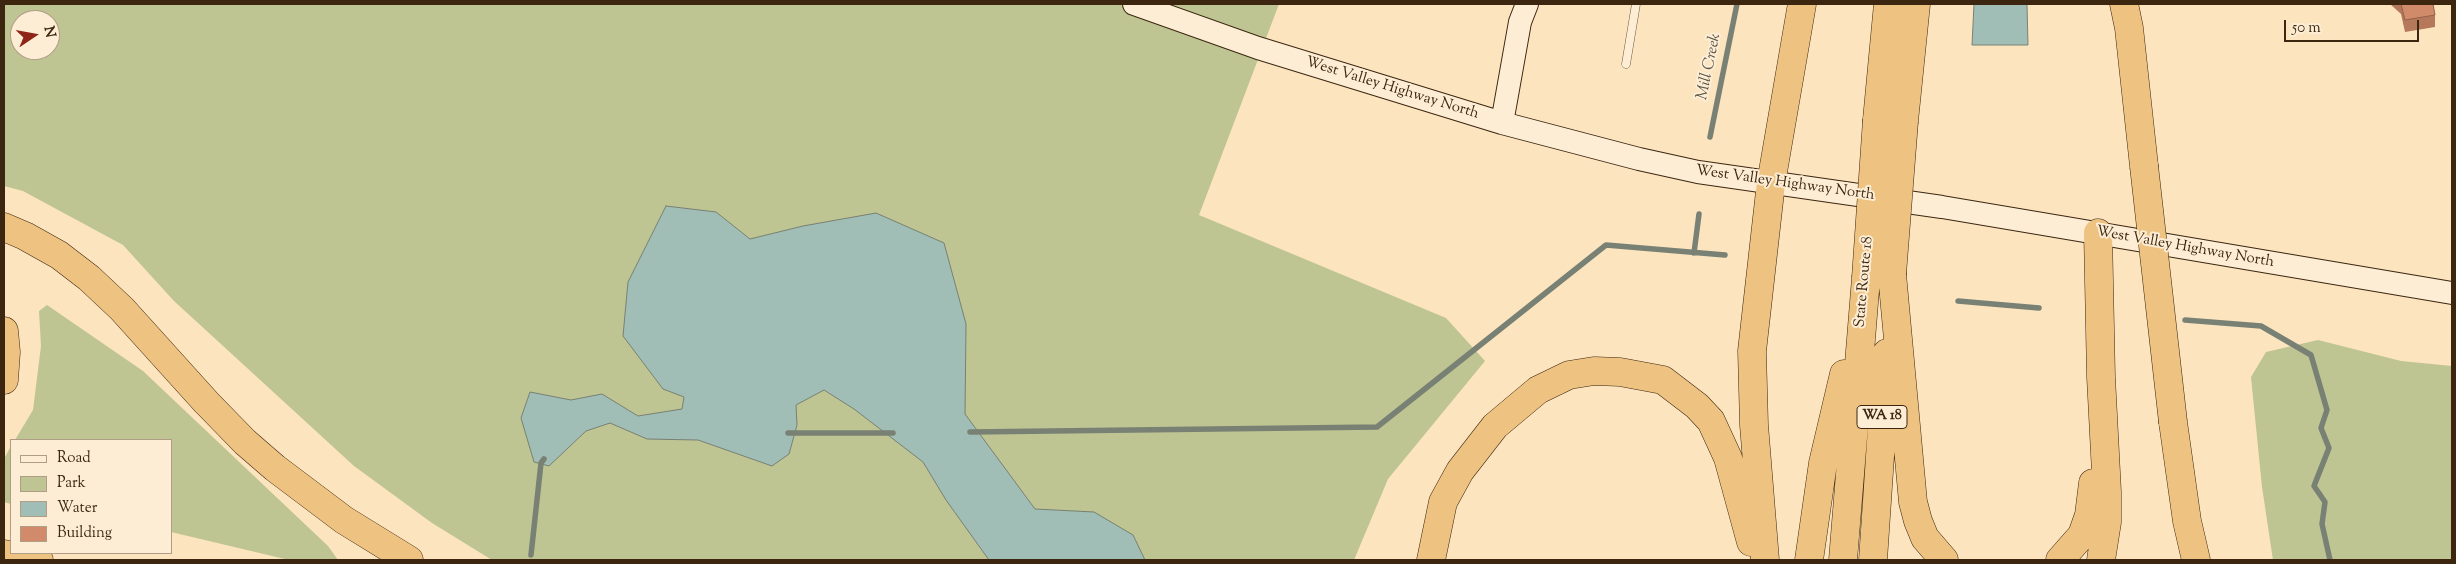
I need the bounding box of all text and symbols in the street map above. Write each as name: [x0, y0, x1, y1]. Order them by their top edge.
north arrow: [10, 10, 60, 60]
scale bar: [2286, 10, 2421, 42]
text: 50 m: [2292, 18, 2321, 39]
text: N: [38, 25, 60, 40]
water label: Mill Creek: [1694, 32, 1726, 102]
street label: West Valley Highway North: [1303, 54, 1481, 124]
street label: West Valley Highway North: [1694, 163, 1876, 205]
street label: West Valley Highway North: [2095, 223, 2275, 273]
street label: State Route 18: [1852, 236, 1878, 328]
road number: WA 18: [1857, 406, 1907, 428]
legend: [10, 439, 172, 554]
text: Road: [57, 448, 91, 469]
text: Park: [57, 473, 86, 494]
text: Water: [57, 498, 97, 519]
text: Building: [57, 523, 112, 544]

